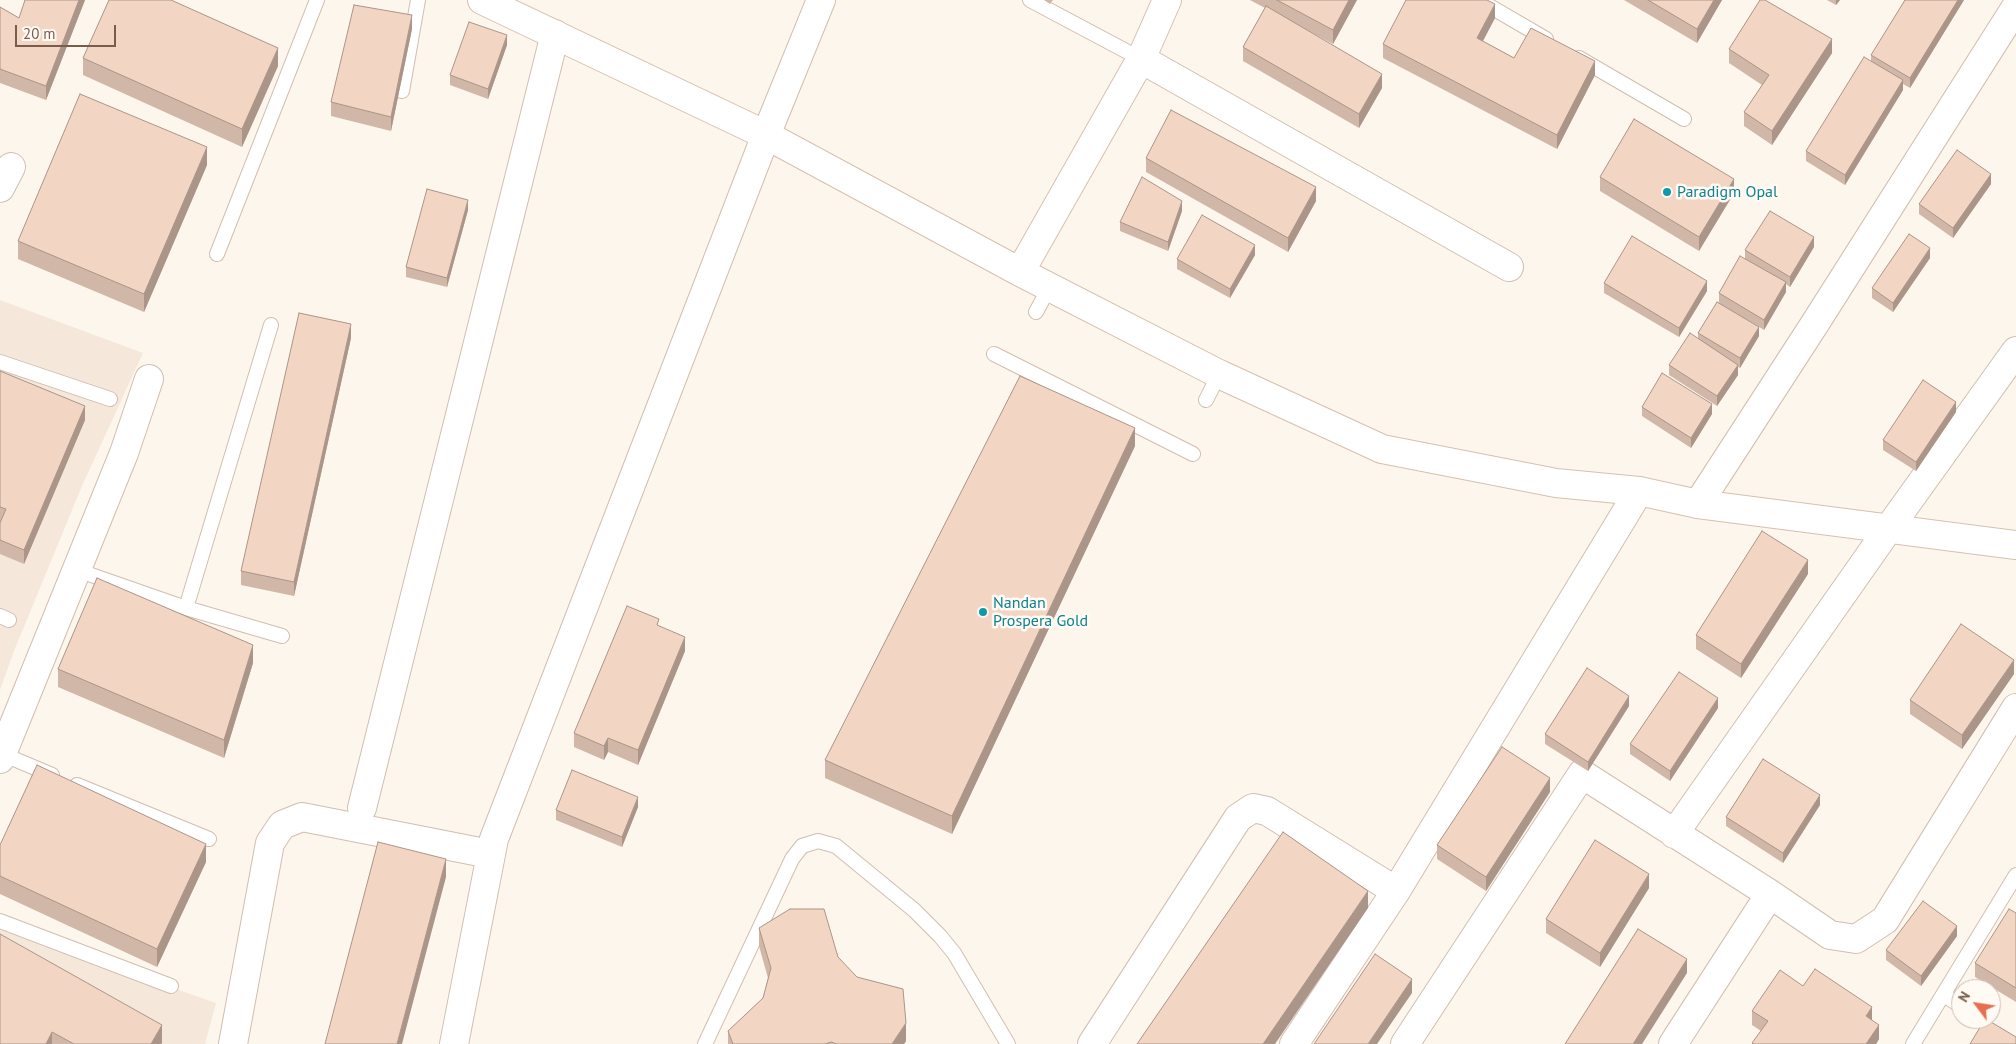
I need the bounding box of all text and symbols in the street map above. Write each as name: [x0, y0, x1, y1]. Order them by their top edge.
scale bar: [18, 15, 119, 47]
text: 20 m: [23, 24, 56, 43]
place label: Paradigm Opal: [1677, 182, 1778, 202]
marker: Paradigm Opal: [1661, 186, 1673, 198]
place label: Nandan Prospera Gold: [993, 593, 1088, 631]
marker: Nandan Prospera Gold: [977, 606, 989, 618]
north arrow: [1951, 979, 2001, 1029]
text: N: [1954, 988, 1974, 1005]

